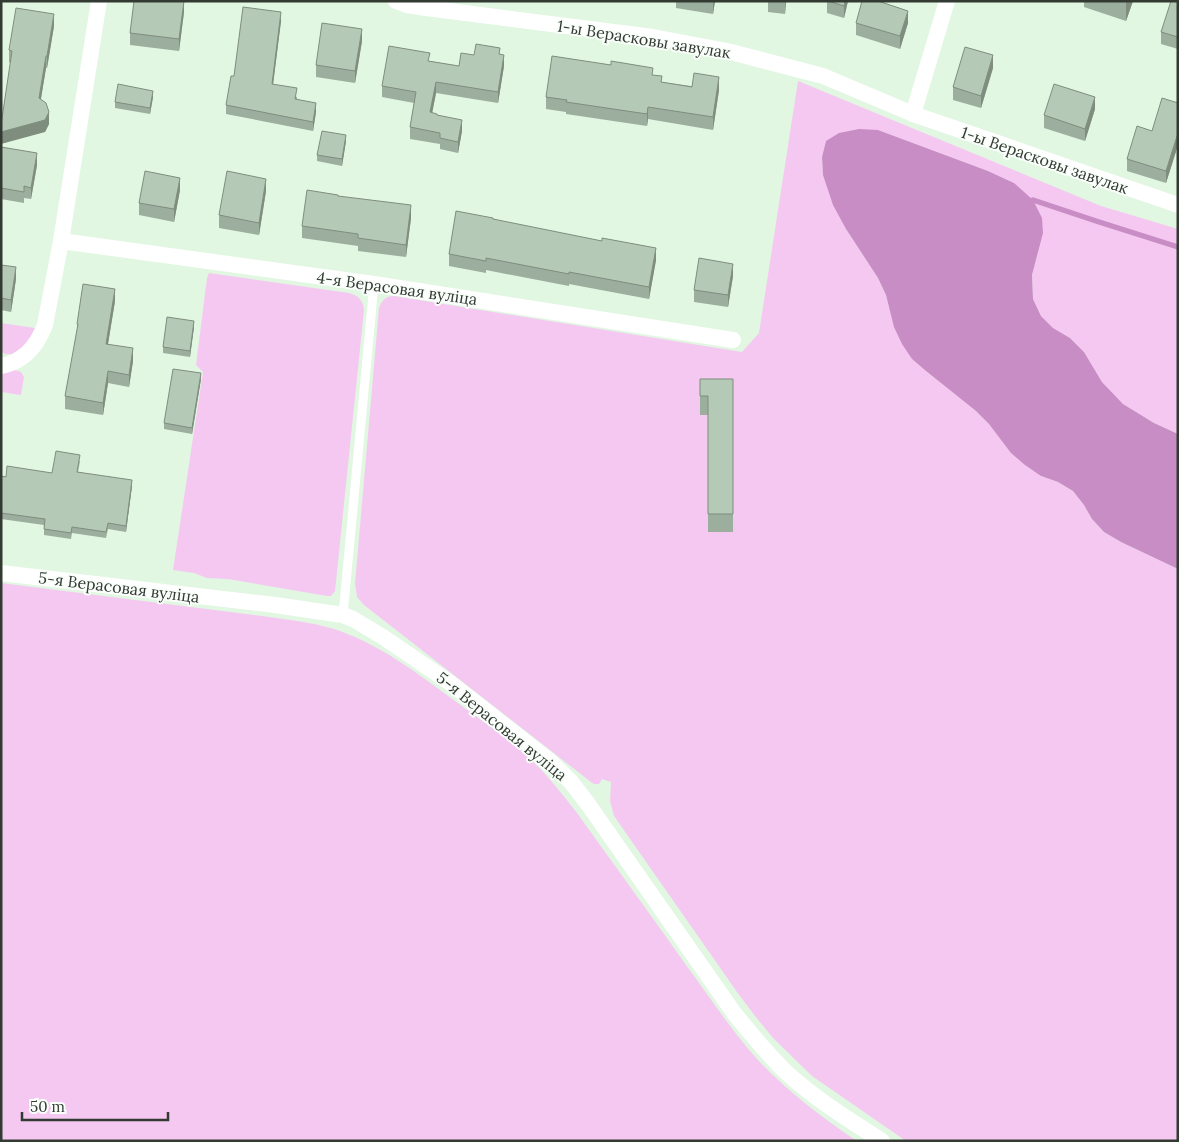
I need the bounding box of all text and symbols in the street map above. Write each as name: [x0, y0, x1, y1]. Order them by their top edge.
street label: 1-ы Верасковы завулак: [556, 15, 733, 63]
street label: 1-ы Верасковы завулак: [959, 122, 1132, 198]
street label: 4-я Верасовая вуліца: [315, 267, 479, 309]
street label: 5-я Верасовая вуліца: [37, 567, 201, 607]
street label: 5-я Верасовая вуліца: [433, 667, 571, 785]
scale bar: [22, 1090, 169, 1122]
text: 50 m: [30, 1097, 65, 1116]

